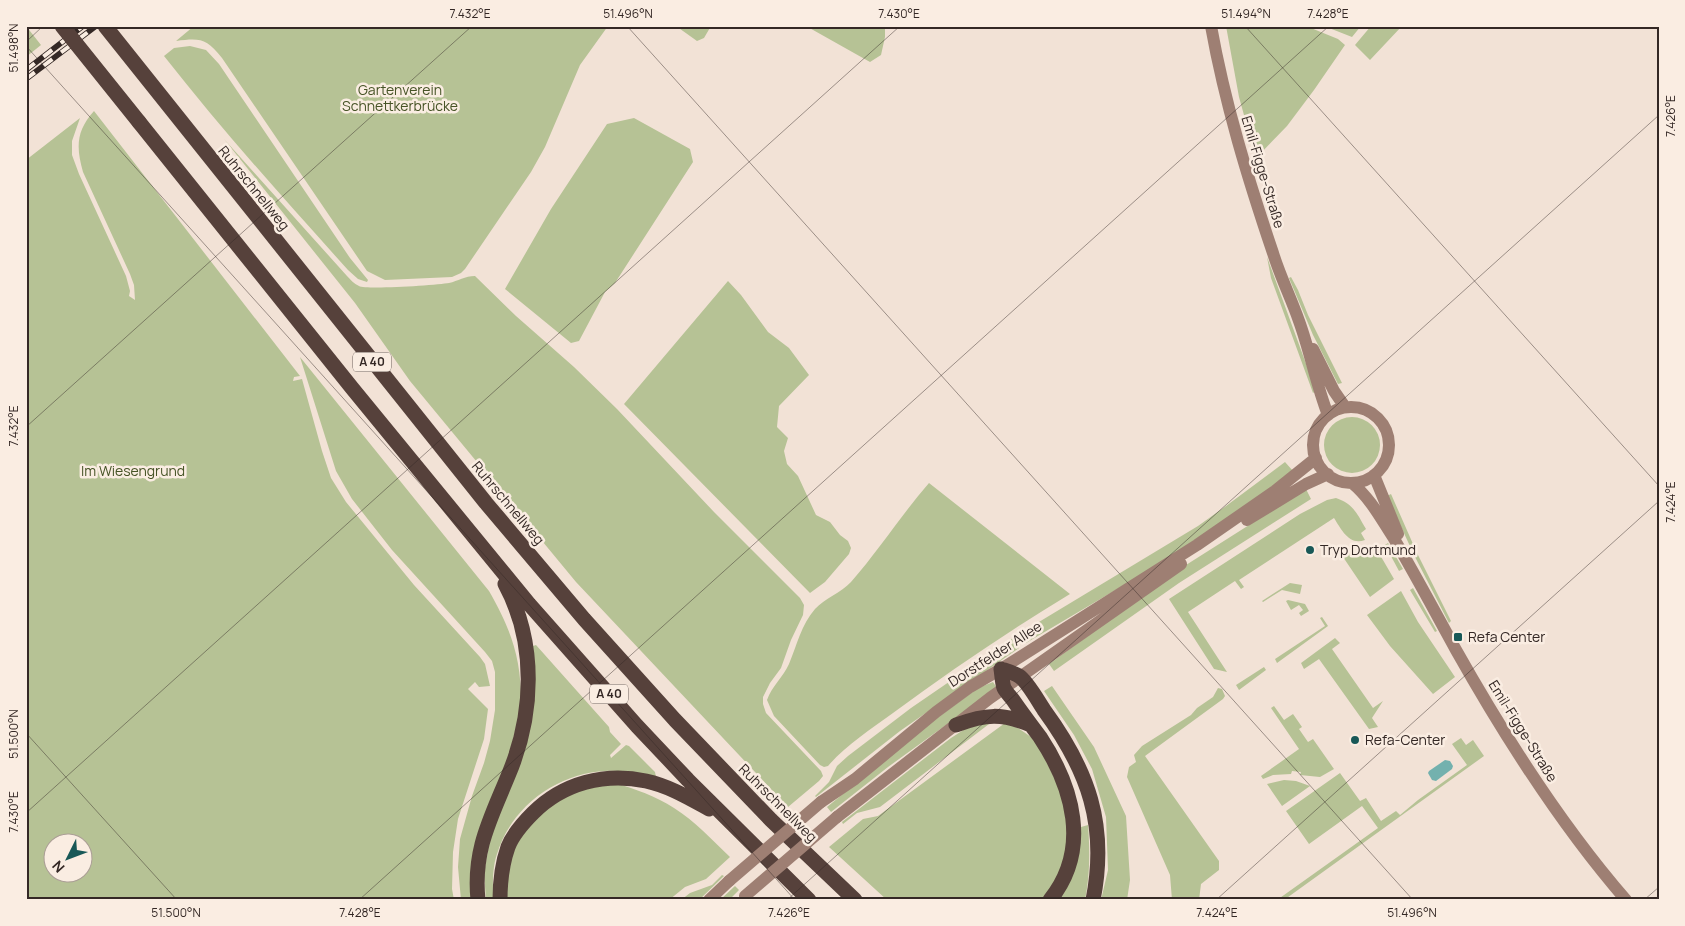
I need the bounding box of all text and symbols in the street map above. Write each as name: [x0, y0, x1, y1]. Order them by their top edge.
text: 7.432°E: [449, 5, 491, 22]
text: 51.496°N: [603, 5, 653, 22]
text: 7.430°E: [878, 5, 920, 22]
text: 51.494°N: [1221, 5, 1271, 22]
text: 7.428°E: [1307, 5, 1349, 22]
text: 51.498°N: [5, 23, 22, 73]
park label: Gartenverein Schnettkerbrücke: [342, 80, 458, 115]
text: 7.426°E: [1662, 95, 1679, 137]
street label: Emil-Figge-Straße: [1237, 113, 1290, 230]
street label: Ruhrschnellweg: [214, 141, 294, 234]
road number: A 40: [353, 352, 391, 372]
text: 7.432°E: [5, 405, 22, 447]
street label: Ruhrschnellweg: [468, 457, 549, 548]
park label: Im Wiesengrund: [81, 461, 185, 480]
text: 7.424°E: [1662, 481, 1679, 523]
place label: Tryp Dortmund: [1320, 540, 1416, 559]
marker: Tryp Dortmund: [1304, 544, 1316, 556]
street label: Dorstfelder Allee: [944, 616, 1045, 691]
place label: Refa Center: [1468, 627, 1545, 646]
marker: Refa Center: [1452, 631, 1464, 643]
street label: Emil-Figge-Straße: [1484, 676, 1562, 785]
road number: A 40: [590, 684, 628, 704]
text: 51.500°N: [5, 709, 22, 759]
place label: Refa-Center: [1365, 730, 1445, 749]
marker: Refa-Center: [1349, 734, 1361, 746]
street label: Ruhrschnellweg: [735, 759, 822, 846]
text: 7.430°E: [5, 791, 22, 833]
north arrow: [42, 834, 92, 884]
text: N: [48, 857, 68, 877]
text: 51.500°N: [151, 904, 201, 921]
text: 7.428°E: [339, 904, 381, 921]
text: 7.426°E: [768, 904, 810, 921]
text: 7.424°E: [1196, 904, 1238, 921]
text: 51.496°N: [1387, 904, 1437, 921]

